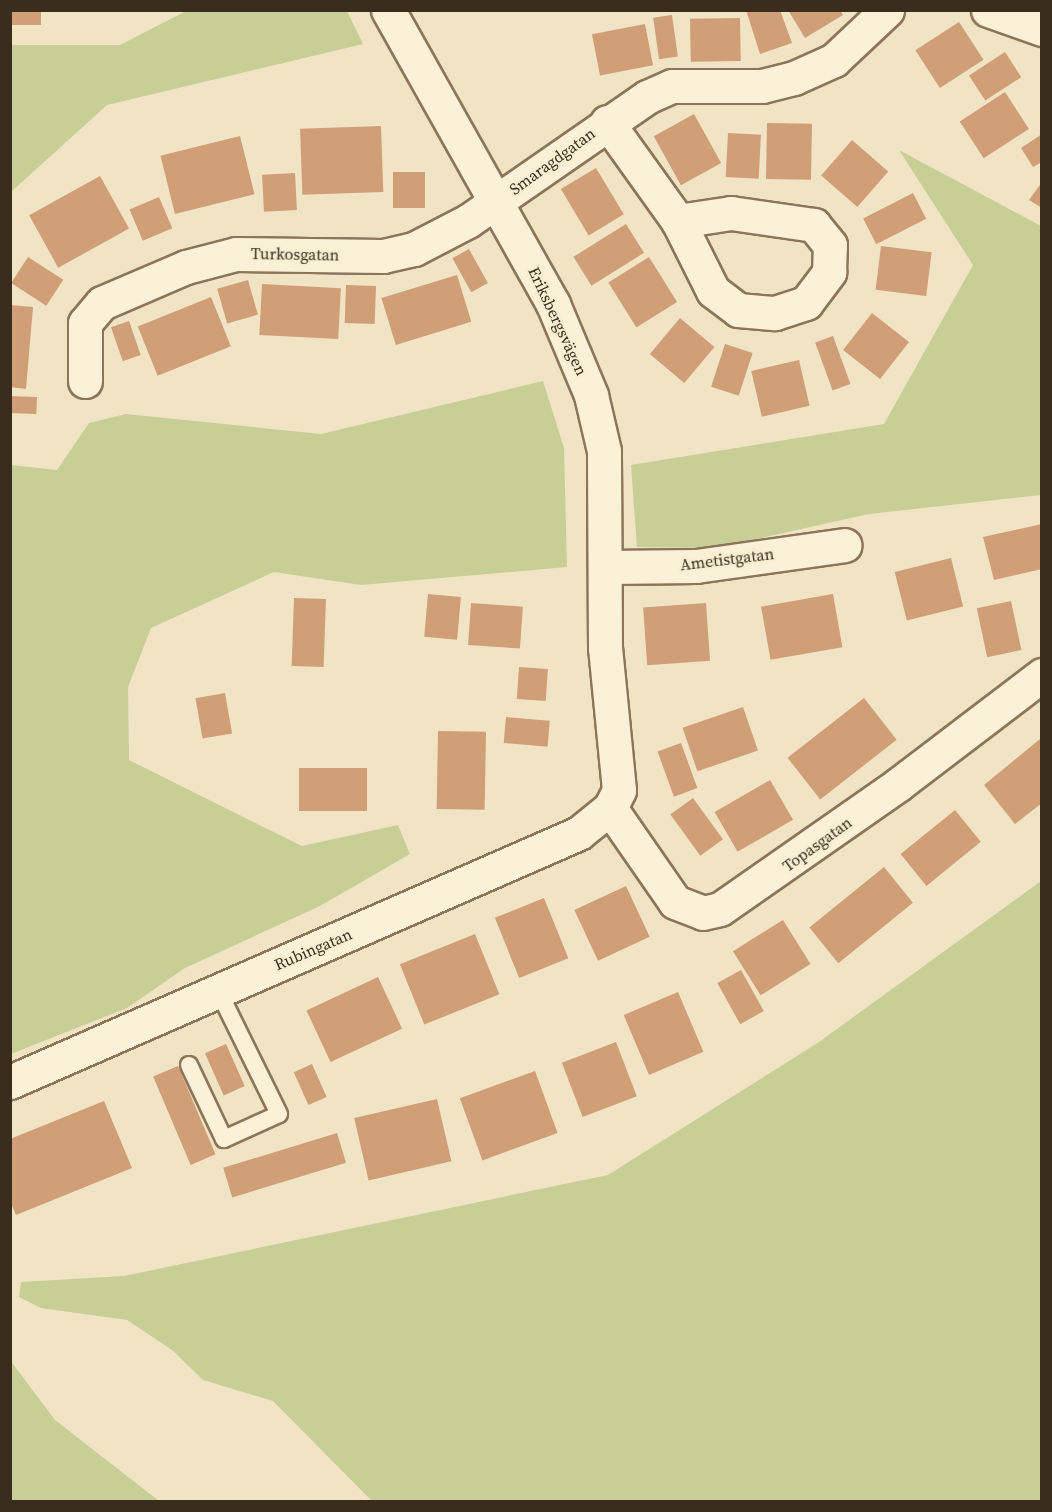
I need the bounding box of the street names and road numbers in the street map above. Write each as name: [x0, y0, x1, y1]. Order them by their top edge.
street label: Smaragdgatan: [505, 123, 599, 199]
street label: Turkosgatan: [251, 244, 339, 264]
street label: Eriksbergsvägen: [524, 264, 592, 378]
street label: Ametistgatan: [679, 544, 775, 574]
street label: Topasgatan: [779, 813, 855, 875]
street label: Rubingatan: [271, 924, 355, 974]

